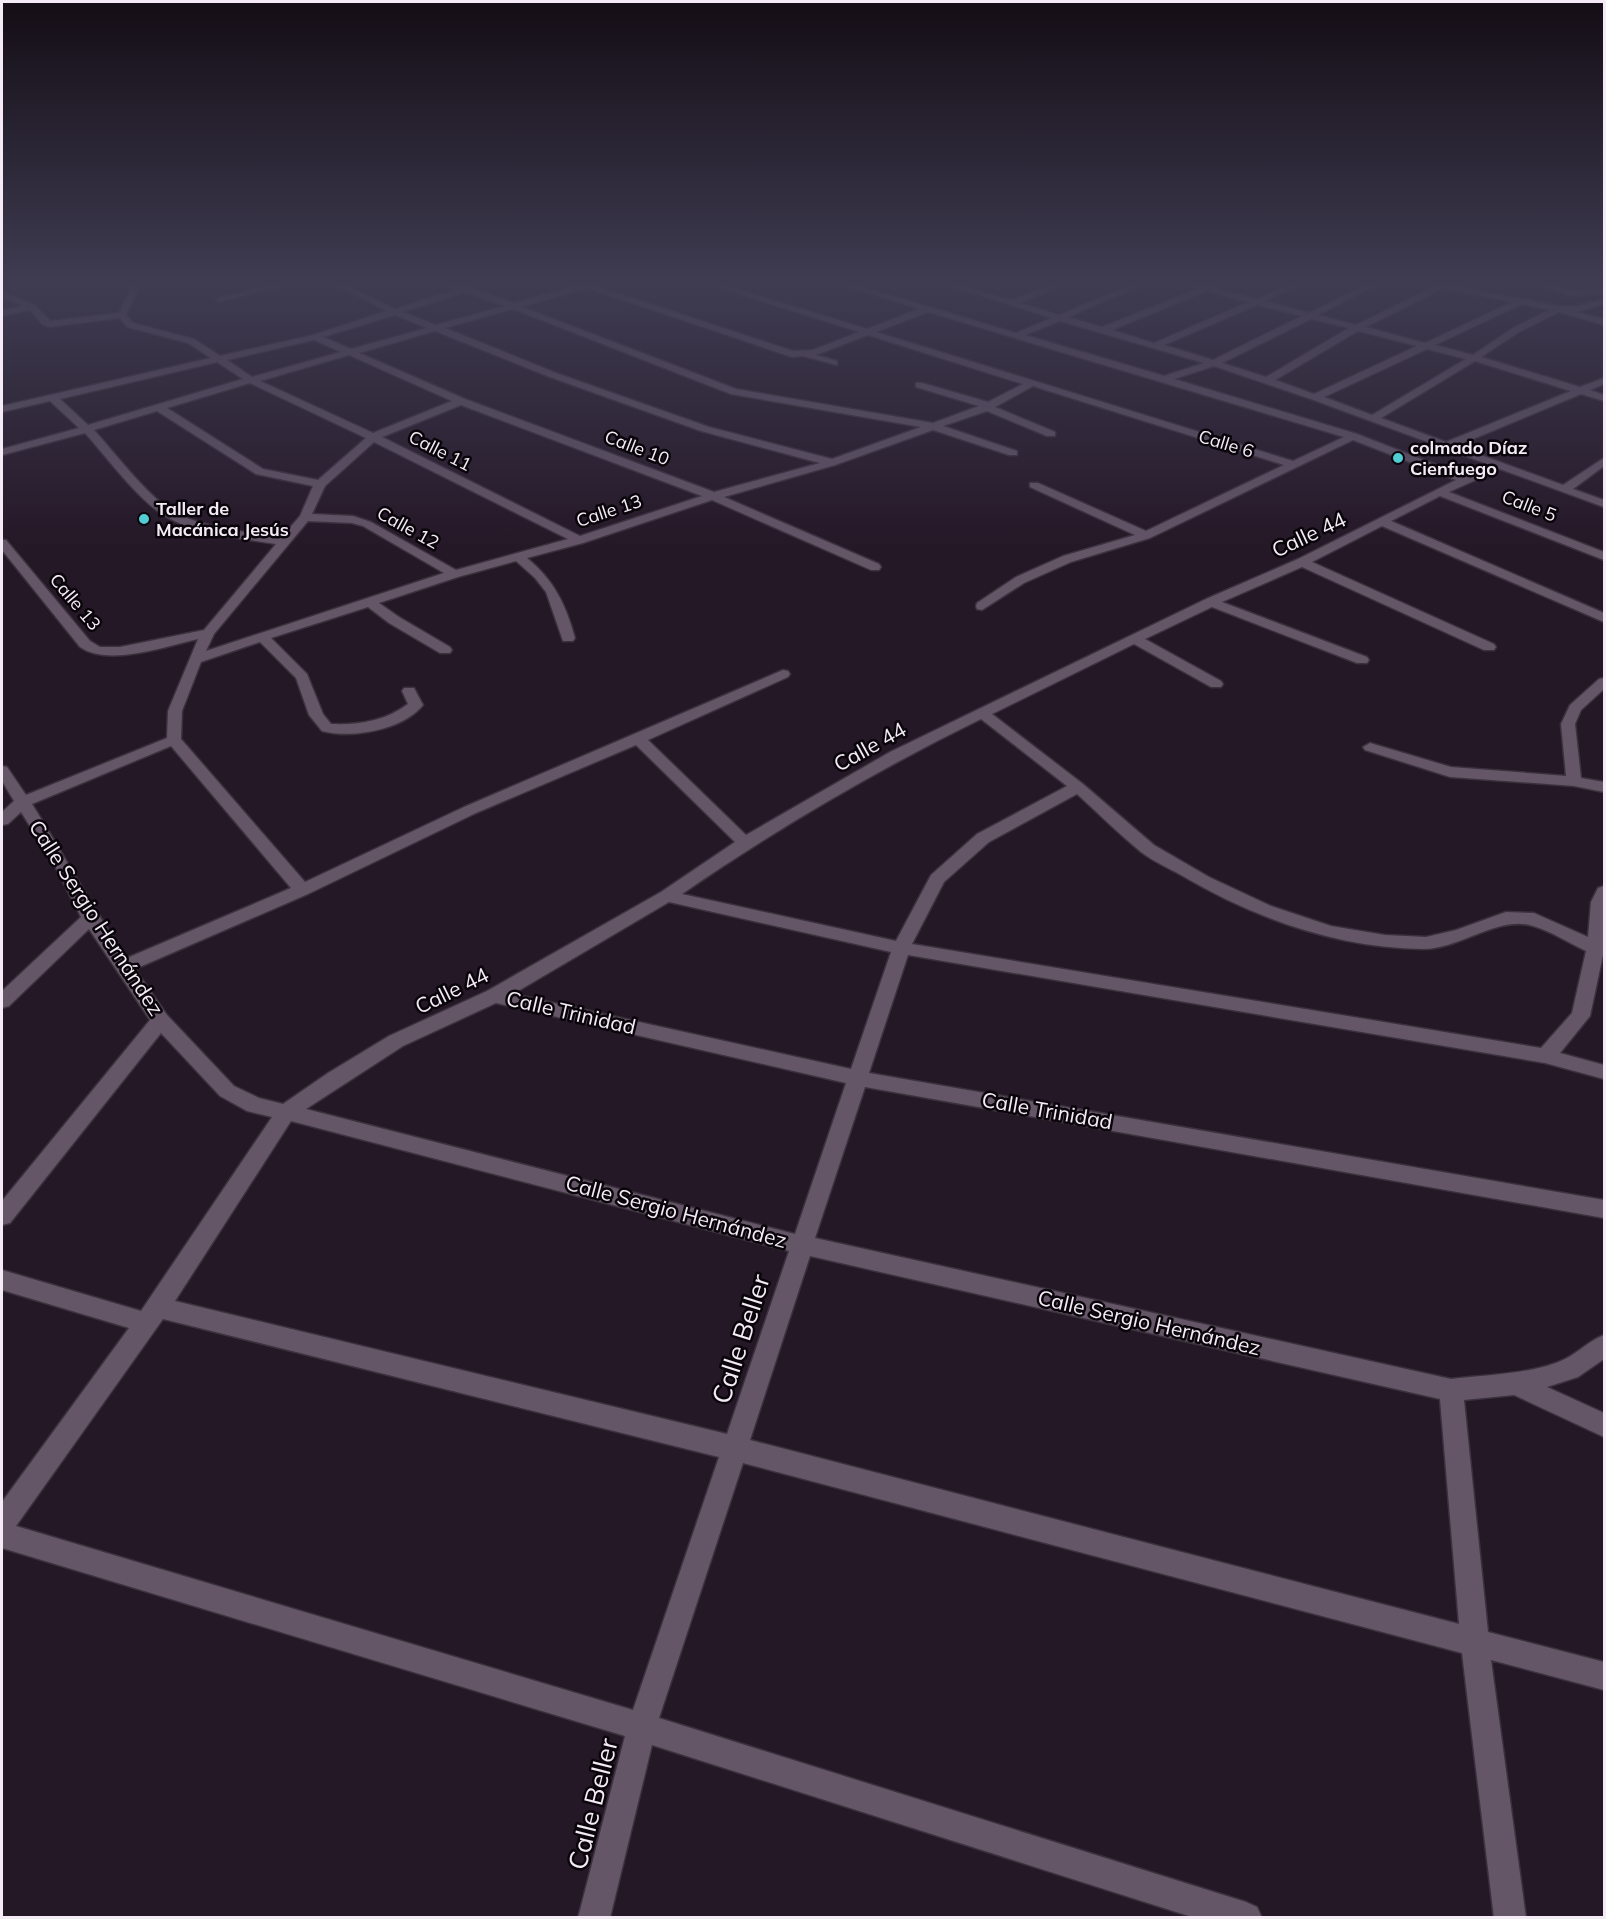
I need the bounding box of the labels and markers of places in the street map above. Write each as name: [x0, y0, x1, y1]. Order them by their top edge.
place label: colmado Díaz Cienfuego: [1410, 436, 1527, 480]
marker: colmado Díaz Cienfuego: [1391, 451, 1405, 465]
place label: Taller de Macánica Jesús: [156, 497, 289, 541]
marker: Taller de Macánica Jesús: [137, 512, 151, 526]

